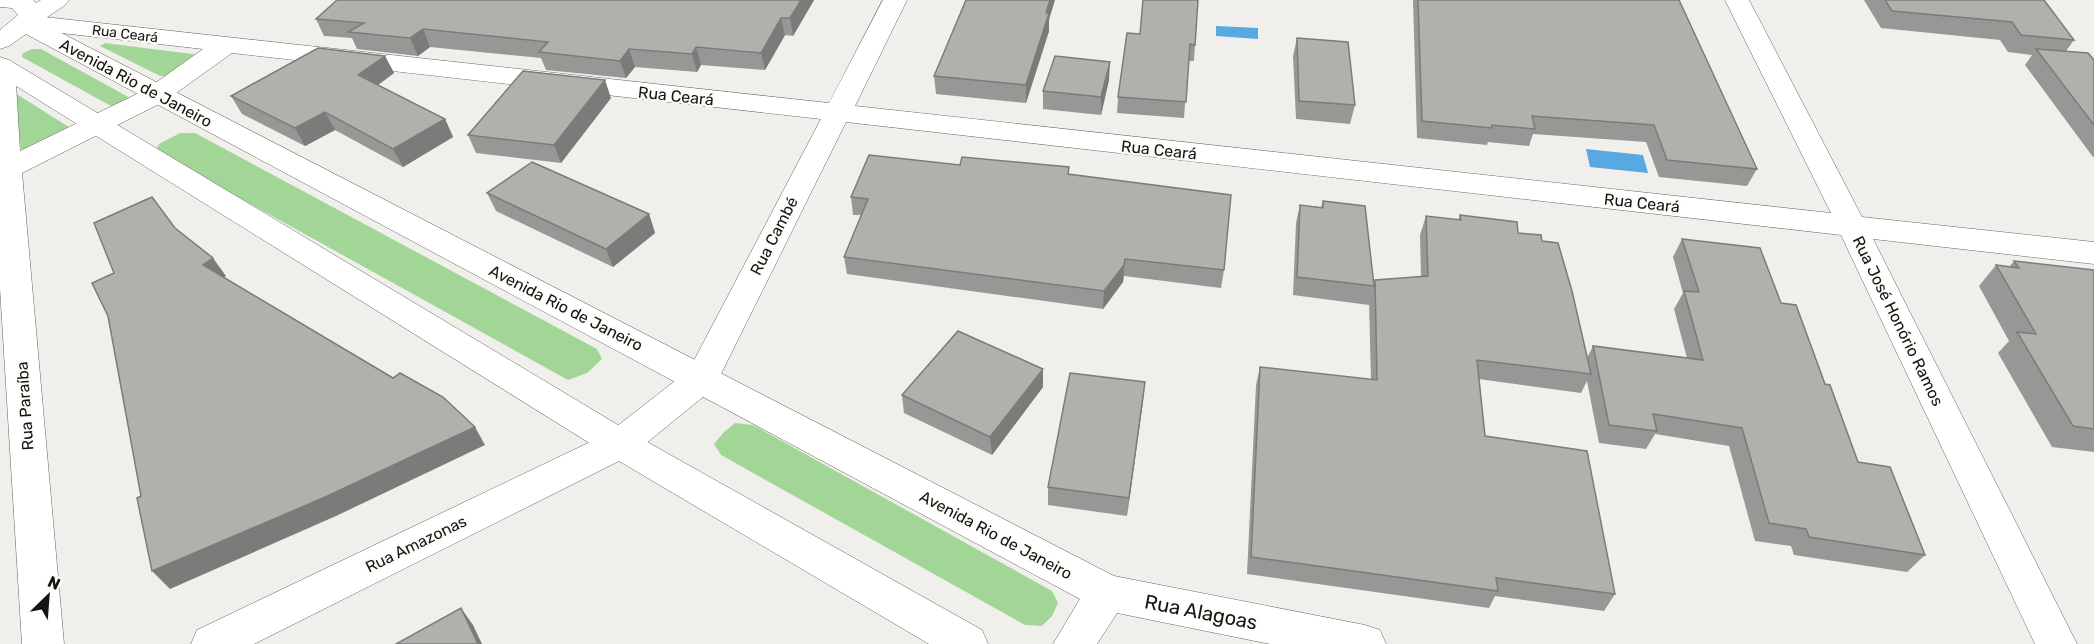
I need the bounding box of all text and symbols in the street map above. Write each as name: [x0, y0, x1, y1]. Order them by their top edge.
street label: Rua Ceará: [91, 22, 159, 46]
street label: Avenida Rio de Janeiro: [56, 35, 216, 131]
street label: Rua Ceará: [637, 83, 715, 109]
street label: Rua Ceará: [1120, 137, 1198, 163]
street label: Rua Ceará: [1603, 190, 1681, 216]
street label: Rua Cambé: [746, 194, 802, 278]
street label: Rua José Honório Ramos: [1849, 233, 1947, 409]
street label: Avenida Rio de Janeiro: [486, 261, 646, 355]
street label: Rua Paraíba: [12, 361, 38, 451]
street label: Avenida Rio de Janeiro: [916, 487, 1076, 583]
street label: Rua Amazonas: [362, 511, 470, 577]
north arrow: [18, 566, 78, 626]
text: N: [45, 572, 63, 594]
street label: Rua Alagoas: [1143, 589, 1259, 635]

